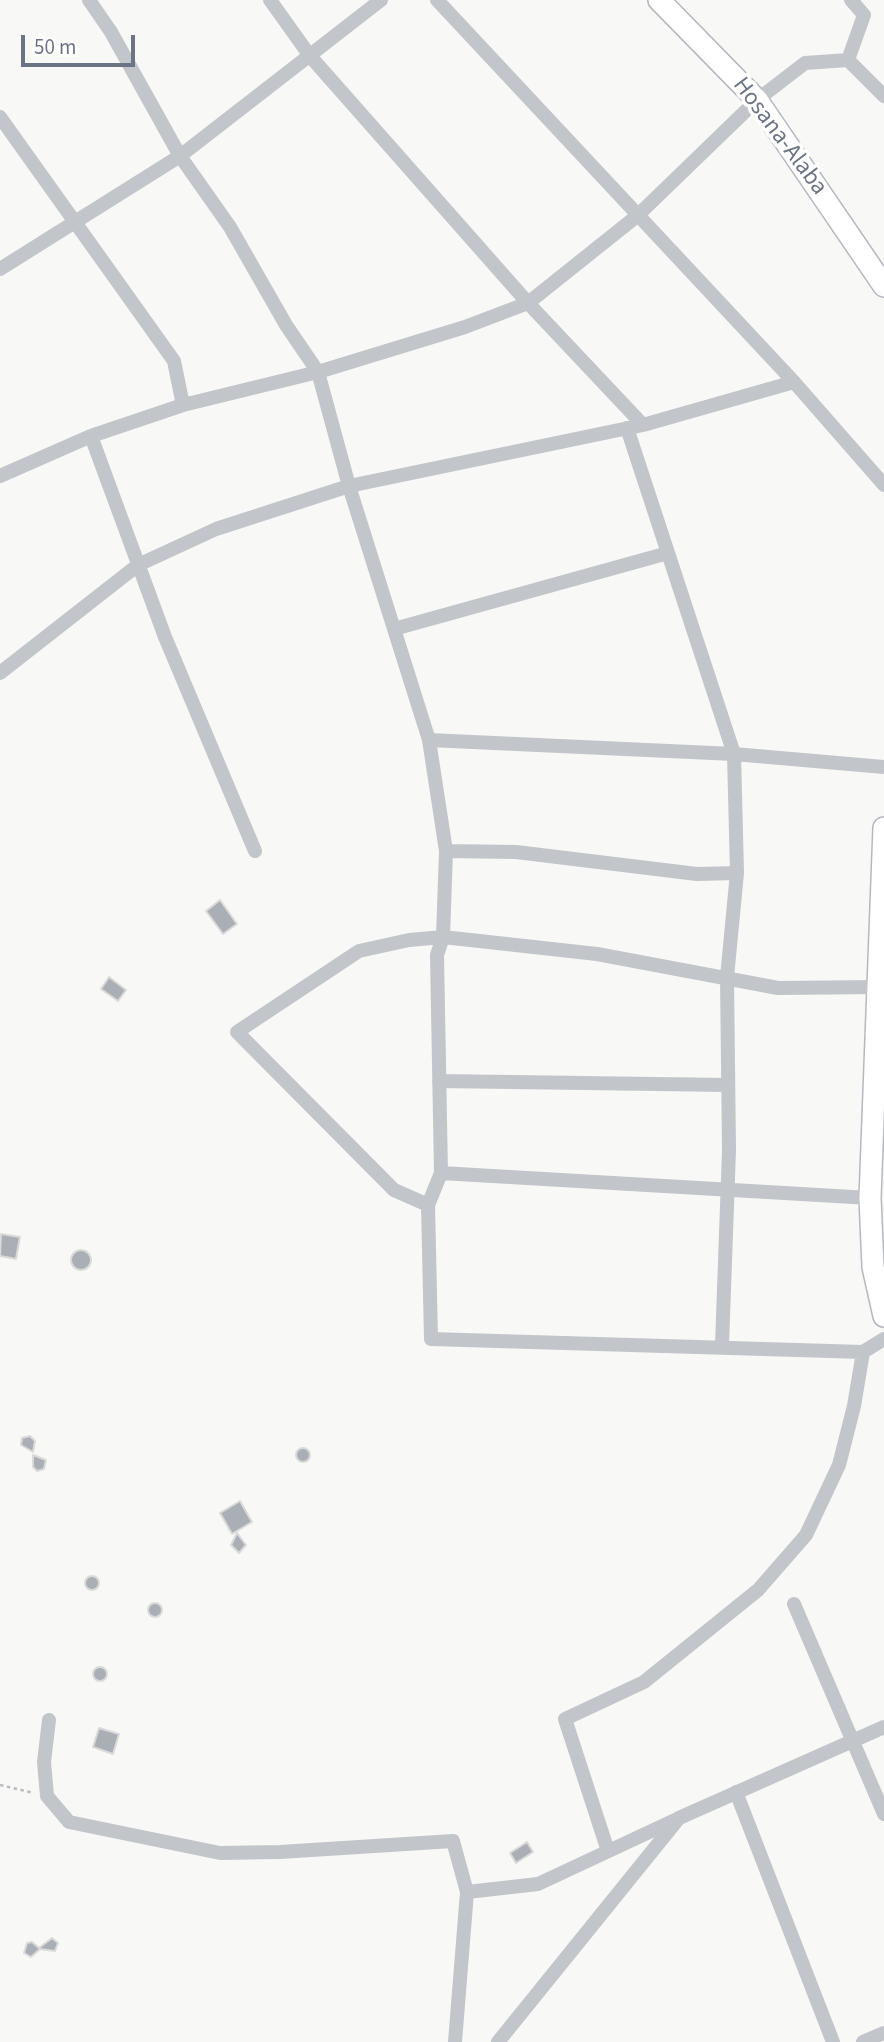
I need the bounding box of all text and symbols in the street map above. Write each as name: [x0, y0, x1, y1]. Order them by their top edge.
scale bar: [24, 21, 138, 65]
text: 50 m: [34, 32, 76, 62]
street label: Hosana-Alaba: [725, 73, 833, 201]

